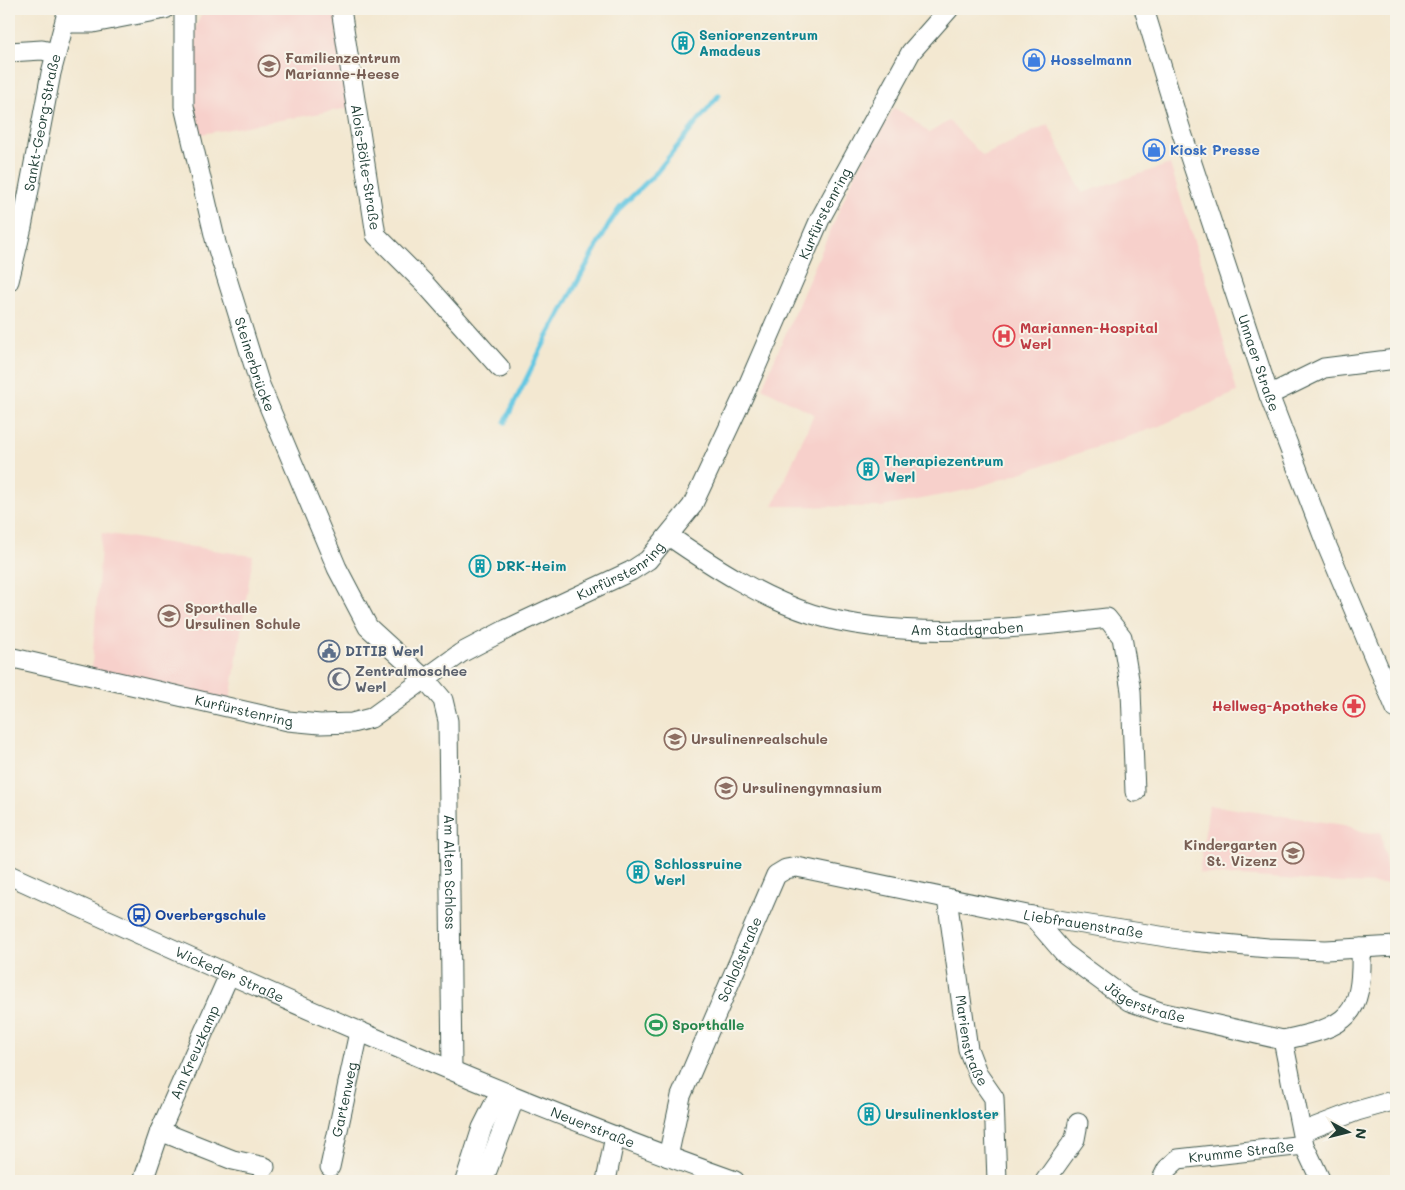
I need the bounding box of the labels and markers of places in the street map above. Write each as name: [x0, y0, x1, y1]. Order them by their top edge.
place label: Seniorenzentrum Amadeus: [699, 25, 818, 60]
building icon: Seniorenzentrum Amadeus: [671, 31, 695, 55]
place label: Familienzentrum Marianne-Heese: [285, 48, 400, 83]
shop icon: Hosselmann: [1022, 48, 1046, 72]
place label: Hosselmann: [1050, 50, 1132, 69]
school or university icon: Familienzentrum Marianne-Heese: [257, 54, 281, 78]
shop icon: Kiosk Presse: [1142, 138, 1166, 162]
place label: Kiosk Presse: [1170, 140, 1260, 159]
place label: Mariannen-Hospital Werl: [1020, 318, 1158, 353]
hospital icon: Mariannen-Hospital Werl: [992, 324, 1016, 348]
place label: Therapiezentrum Werl: [884, 451, 1003, 486]
building icon: Therapiezentrum Werl: [856, 457, 880, 481]
building icon: DRK-Heim: [468, 554, 492, 578]
place label: DRK-Heim: [496, 556, 566, 575]
place label: Sporthalle Ursulinen Schule: [185, 598, 301, 633]
school or university icon: Sporthalle Ursulinen Schule: [157, 604, 181, 628]
public building icon: DITIB Werl: [317, 639, 341, 663]
place label: DITIB Werl: [345, 641, 423, 660]
place label: Zentralmoschee Werl: [355, 661, 467, 696]
mosque icon: Zentralmoschee Werl: [327, 667, 351, 691]
pharmacy icon: Hellweg-Apotheke: [1342, 694, 1366, 718]
place label: Hellweg-Apotheke: [1212, 696, 1338, 715]
school or university icon: Ursulinenrealschule: [663, 727, 687, 751]
place label: Ursulinenrealschule: [691, 729, 828, 748]
school or university icon: Ursulinengymnasium: [714, 776, 738, 800]
place label: Ursulinengymnasium: [742, 778, 882, 797]
place label: Kindergarten St. Vizenz: [1184, 835, 1277, 870]
school or university icon: Kindergarten St. Vizenz: [1281, 841, 1305, 865]
place label: Schlossruine Werl: [654, 854, 742, 889]
building icon: Schlossruine Werl: [626, 860, 650, 884]
bus stop icon: Overbergschule: [127, 903, 151, 927]
place label: Overbergschule: [155, 905, 266, 924]
sports icon: Sporthalle: [644, 1013, 668, 1037]
place label: Sporthalle: [672, 1015, 744, 1034]
building icon: Ursulinenkloster: [857, 1102, 881, 1126]
place label: Ursulinenkloster: [885, 1104, 999, 1123]

